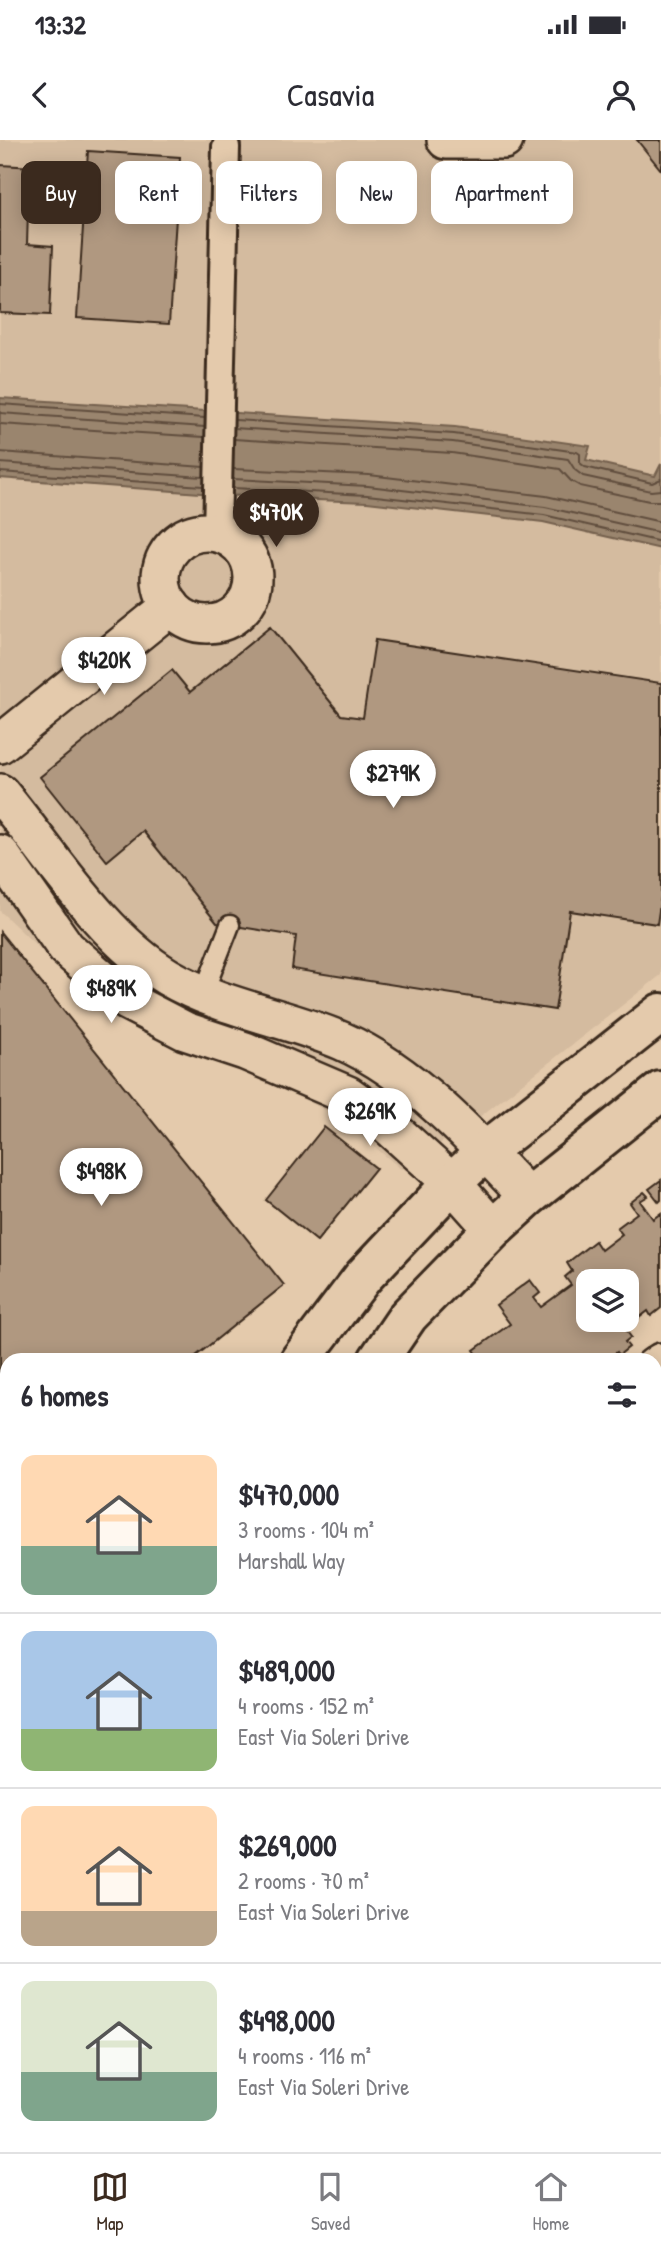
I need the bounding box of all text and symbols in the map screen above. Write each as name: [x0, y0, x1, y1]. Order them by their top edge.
text: 13:32: [35, 7, 86, 42]
text: Casavia: [287, 73, 374, 116]
icon: back: [21, 76, 59, 114]
icon: person: [602, 76, 640, 114]
chip: Buy: [21, 161, 101, 224]
chip: Rent: [115, 161, 202, 224]
chip: Filters: [216, 161, 322, 224]
chip: New: [336, 161, 417, 224]
chip: Apartment: [431, 161, 573, 224]
pin: $470K: [227, 490, 325, 549]
text: $470K: [249, 496, 303, 527]
pin: $420K: [55, 638, 153, 697]
text: $420K: [77, 644, 131, 675]
pin: $279K: [344, 750, 442, 810]
text: $279K: [366, 757, 420, 788]
pin: $489K: [62, 966, 160, 1025]
text: $489K: [86, 972, 136, 1003]
pin: $269K: [321, 1088, 419, 1148]
text: $269K: [344, 1095, 396, 1126]
pin: $498K: [52, 1149, 150, 1208]
text: $498K: [76, 1155, 126, 1186]
map controls: [576, 1269, 639, 1332]
button: layers: [576, 1269, 639, 1332]
text: 6 homes: [21, 1375, 108, 1415]
icon: filters: [603, 1376, 641, 1414]
text: $470,000: [238, 1474, 339, 1514]
icon: home: [77, 1483, 161, 1567]
text: 3 rooms · 104 m²: [238, 1514, 374, 1545]
text: Marshall Way: [238, 1545, 345, 1576]
text: $489,000: [238, 1650, 335, 1690]
icon: home: [77, 1659, 161, 1743]
text: 4 rooms · 152 m²: [238, 1690, 374, 1721]
text: East Via Soleri Drive: [238, 1721, 409, 1752]
text: $269,000: [238, 1825, 337, 1865]
icon: home: [77, 1834, 161, 1918]
text: 2 rooms · 70 m²: [238, 1865, 369, 1896]
text: East Via Soleri Drive: [238, 1896, 409, 1927]
text: $498,000: [238, 2000, 335, 2040]
icon: home: [77, 2009, 161, 2093]
text: 4 rooms · 116 m²: [238, 2040, 371, 2071]
text: East Via Soleri Drive: [238, 2071, 409, 2102]
tab: Map: [91, 2168, 129, 2236]
tab: Saved: [311, 2168, 350, 2236]
tab: Home: [532, 2168, 570, 2236]

